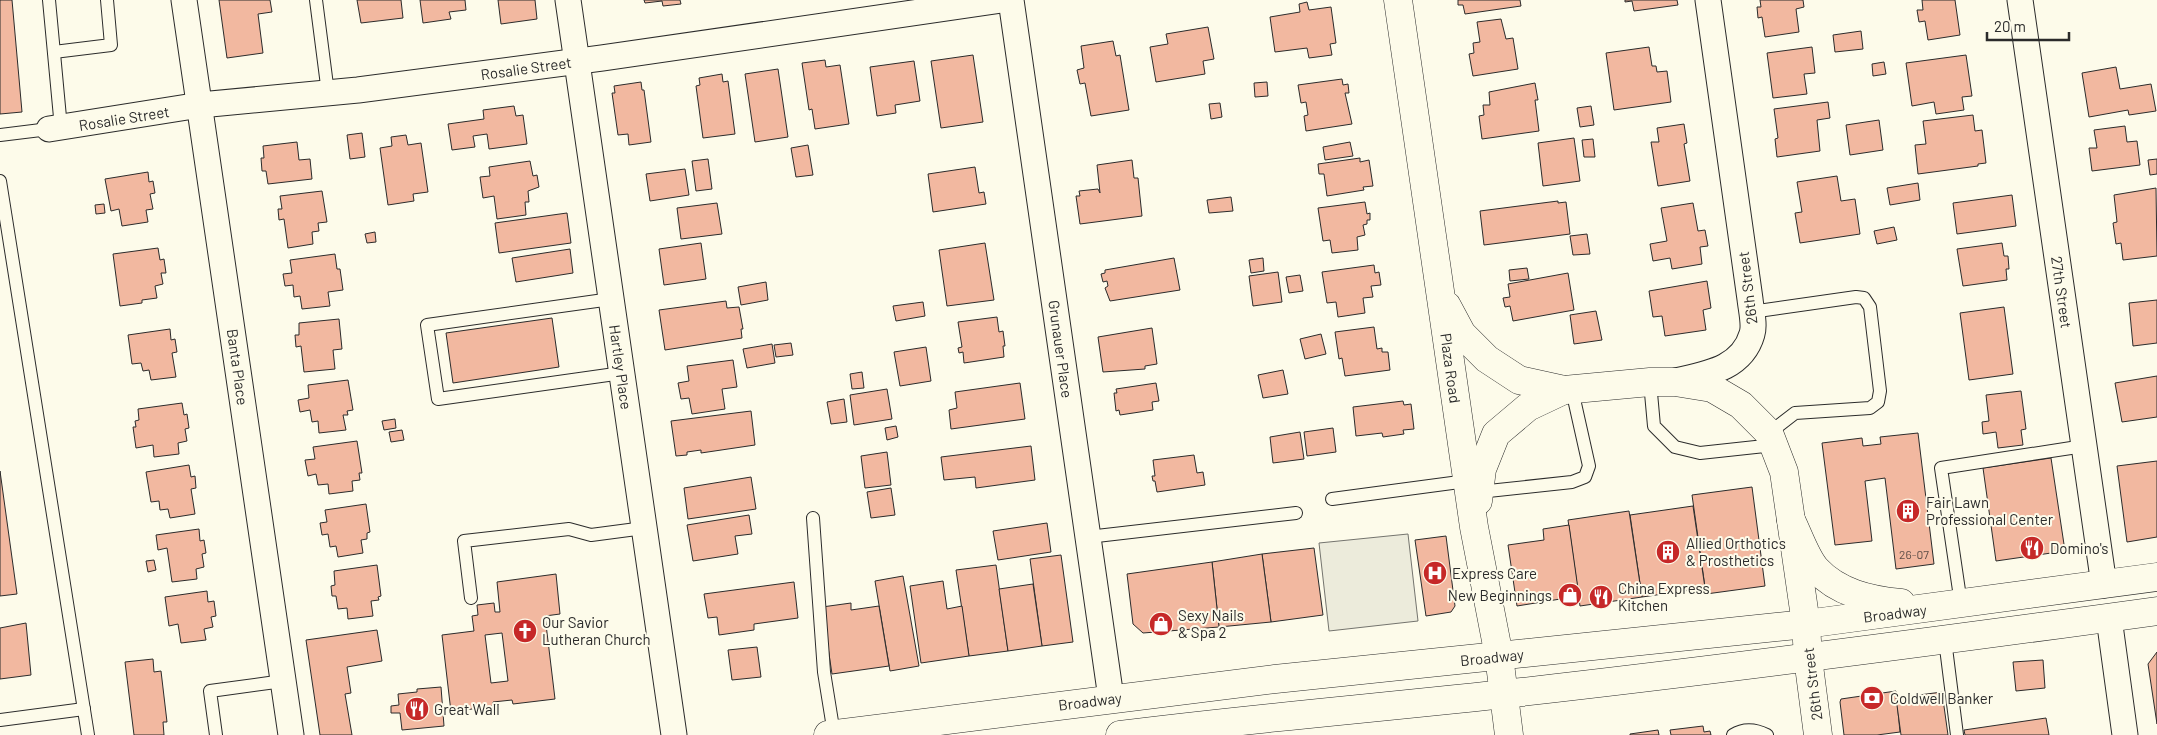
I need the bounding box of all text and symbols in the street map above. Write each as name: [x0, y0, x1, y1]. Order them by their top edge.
scale bar: [1987, 10, 2070, 42]
text: 20 m: [1994, 17, 2026, 35]
street label: Rosalie Street: [479, 53, 573, 83]
street label: Rosalie Street: [77, 102, 171, 134]
street label: 26th Street: [1734, 251, 1760, 325]
street label: 27th Street: [2048, 255, 2076, 329]
street label: Grunauer Place: [1045, 299, 1077, 399]
street label: Hartley Place: [606, 323, 636, 411]
street label: Banta Place: [224, 328, 252, 406]
street label: Plaza Road: [1437, 332, 1465, 404]
place label: Fair Lawn Professional Center: [1926, 493, 2054, 528]
building icon: Fair Lawn Professional Center: [1895, 498, 1921, 524]
place label: Allied Orthotics & Prosthetics: [1686, 534, 1786, 569]
restaurant icon: Domino's: [2019, 535, 2045, 561]
building icon: Allied Orthotics & Prosthetics: [1655, 539, 1681, 565]
place label: Domino's: [2050, 539, 2108, 557]
house number: 26-07: [1899, 547, 1929, 561]
hospital icon: Express Care: [1422, 560, 1448, 586]
place label: Express Care: [1452, 564, 1537, 582]
place label: China Express Kitchen: [1618, 579, 1710, 614]
shop icon: New Beginnings: [1557, 582, 1583, 608]
restaurant icon: China Express Kitchen: [1588, 584, 1614, 610]
place label: New Beginnings: [1448, 586, 1552, 604]
street label: Broadway: [1862, 600, 1928, 626]
place label: Sexy Nails & Spa 2: [1178, 606, 1244, 641]
shop icon: Sexy Nails & Spa 2: [1148, 611, 1174, 637]
place label: Our Savior Lutheran Church: [542, 613, 651, 648]
church icon: Our Savior Lutheran Church: [512, 618, 538, 644]
street label: Broadway: [1459, 645, 1525, 669]
street label: 26th Street: [1799, 647, 1825, 721]
bank icon: Coldwell Banker: [1859, 685, 1885, 711]
street label: Broadway: [1057, 688, 1123, 714]
place label: Coldwell Banker: [1890, 689, 1994, 707]
restaurant icon: Great Wall: [404, 696, 430, 722]
place label: Great Wall: [434, 700, 500, 718]

